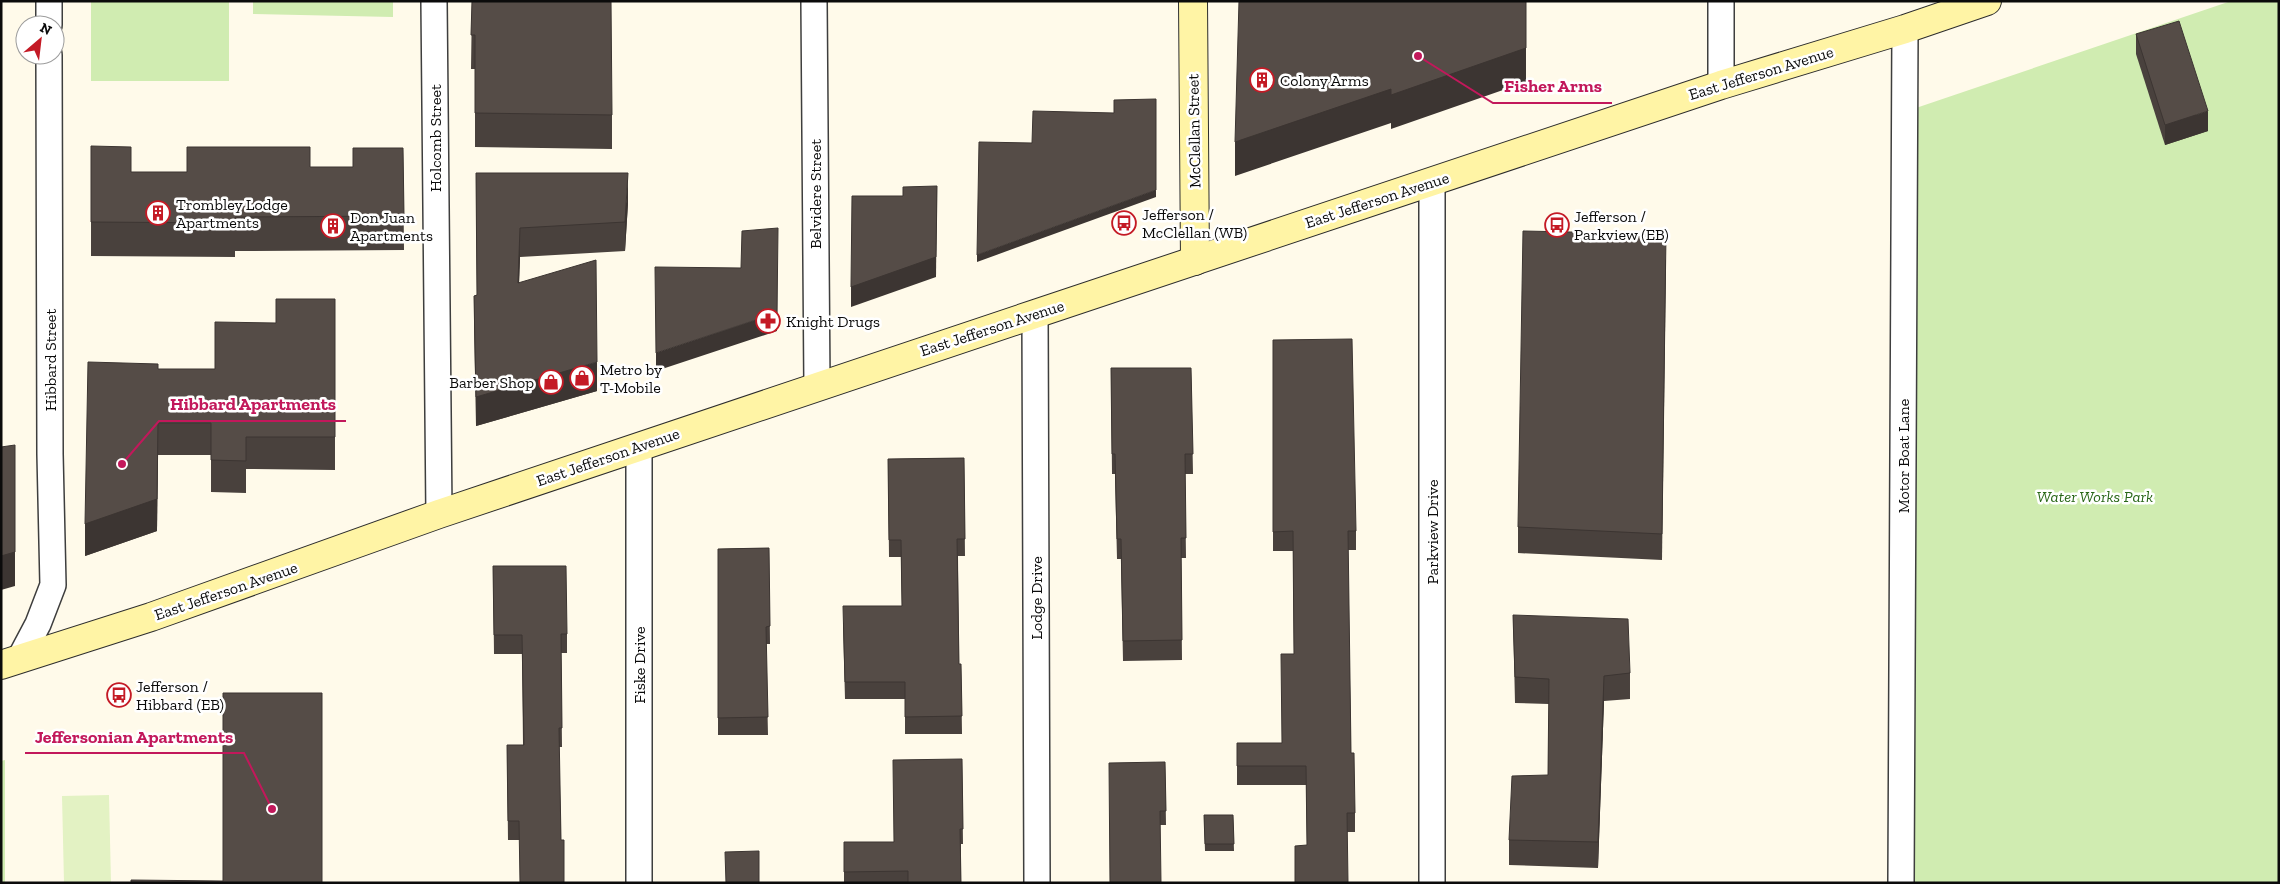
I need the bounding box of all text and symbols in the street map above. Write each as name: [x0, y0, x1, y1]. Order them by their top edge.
north arrow: [15, 15, 65, 65]
text: N: [37, 19, 55, 39]
street label: East Jefferson Avenue: [1686, 42, 1836, 104]
building icon: Colony Arms: [1249, 67, 1275, 93]
callout: Fisher Arms: [1493, 70, 1612, 103]
place label: Colony Arms: [1280, 71, 1369, 90]
street label: McClellan Street: [1184, 74, 1204, 188]
text: Fisher Arms: [1504, 75, 1602, 97]
street label: Holcomb Street: [426, 84, 445, 192]
street label: Belvidere Street: [806, 139, 825, 249]
street label: East Jefferson Avenue: [1303, 168, 1451, 232]
place label: Trombley Lodge Apartments: [176, 195, 288, 232]
building icon: Trombley Lodge Apartments: [145, 200, 171, 226]
place label: Jefferson / McClellan (WB): [1142, 205, 1247, 242]
place label: Jefferson / Parkview (EB): [1574, 207, 1669, 244]
place label: Don Juan Apartments: [350, 208, 433, 245]
bus stop icon: Jefferson / McClellan (WB): [1111, 210, 1137, 236]
bus stop icon: Jefferson / Parkview (EB): [1544, 212, 1570, 238]
building icon: Don Juan Apartments: [320, 213, 346, 239]
street label: East Jefferson Avenue: [918, 296, 1066, 360]
pharmacy icon: Knight Drugs: [755, 308, 781, 334]
street label: Hibbard Street: [41, 309, 60, 411]
place label: Knight Drugs: [786, 312, 880, 331]
place label: Metro by T-Mobile: [600, 360, 663, 397]
shop icon: Metro by T-Mobile: [569, 365, 595, 391]
shop icon: Barber Shop: [538, 369, 564, 395]
place label: Barber Shop: [449, 373, 534, 392]
callout: Hibbard Apartments: [159, 388, 346, 421]
text: Hibbard Apartments: [170, 393, 336, 415]
street label: Motor Boat Lane: [1894, 399, 1913, 513]
street label: East Jefferson Avenue: [534, 424, 682, 490]
street label: Parkview Drive: [1423, 480, 1442, 584]
park label: Water Works Park: [2037, 487, 2153, 506]
street label: Lodge Drive: [1027, 556, 1046, 640]
street label: East Jefferson Avenue: [152, 558, 300, 624]
street label: Fiske Drive: [630, 626, 649, 704]
place label: Jefferson / Hibbard (EB): [136, 677, 224, 714]
bus stop icon: Jefferson / Hibbard (EB): [106, 682, 132, 708]
callout: Jeffersonian Apartments: [25, 720, 244, 753]
text: Jeffersonian Apartments: [35, 726, 233, 748]

